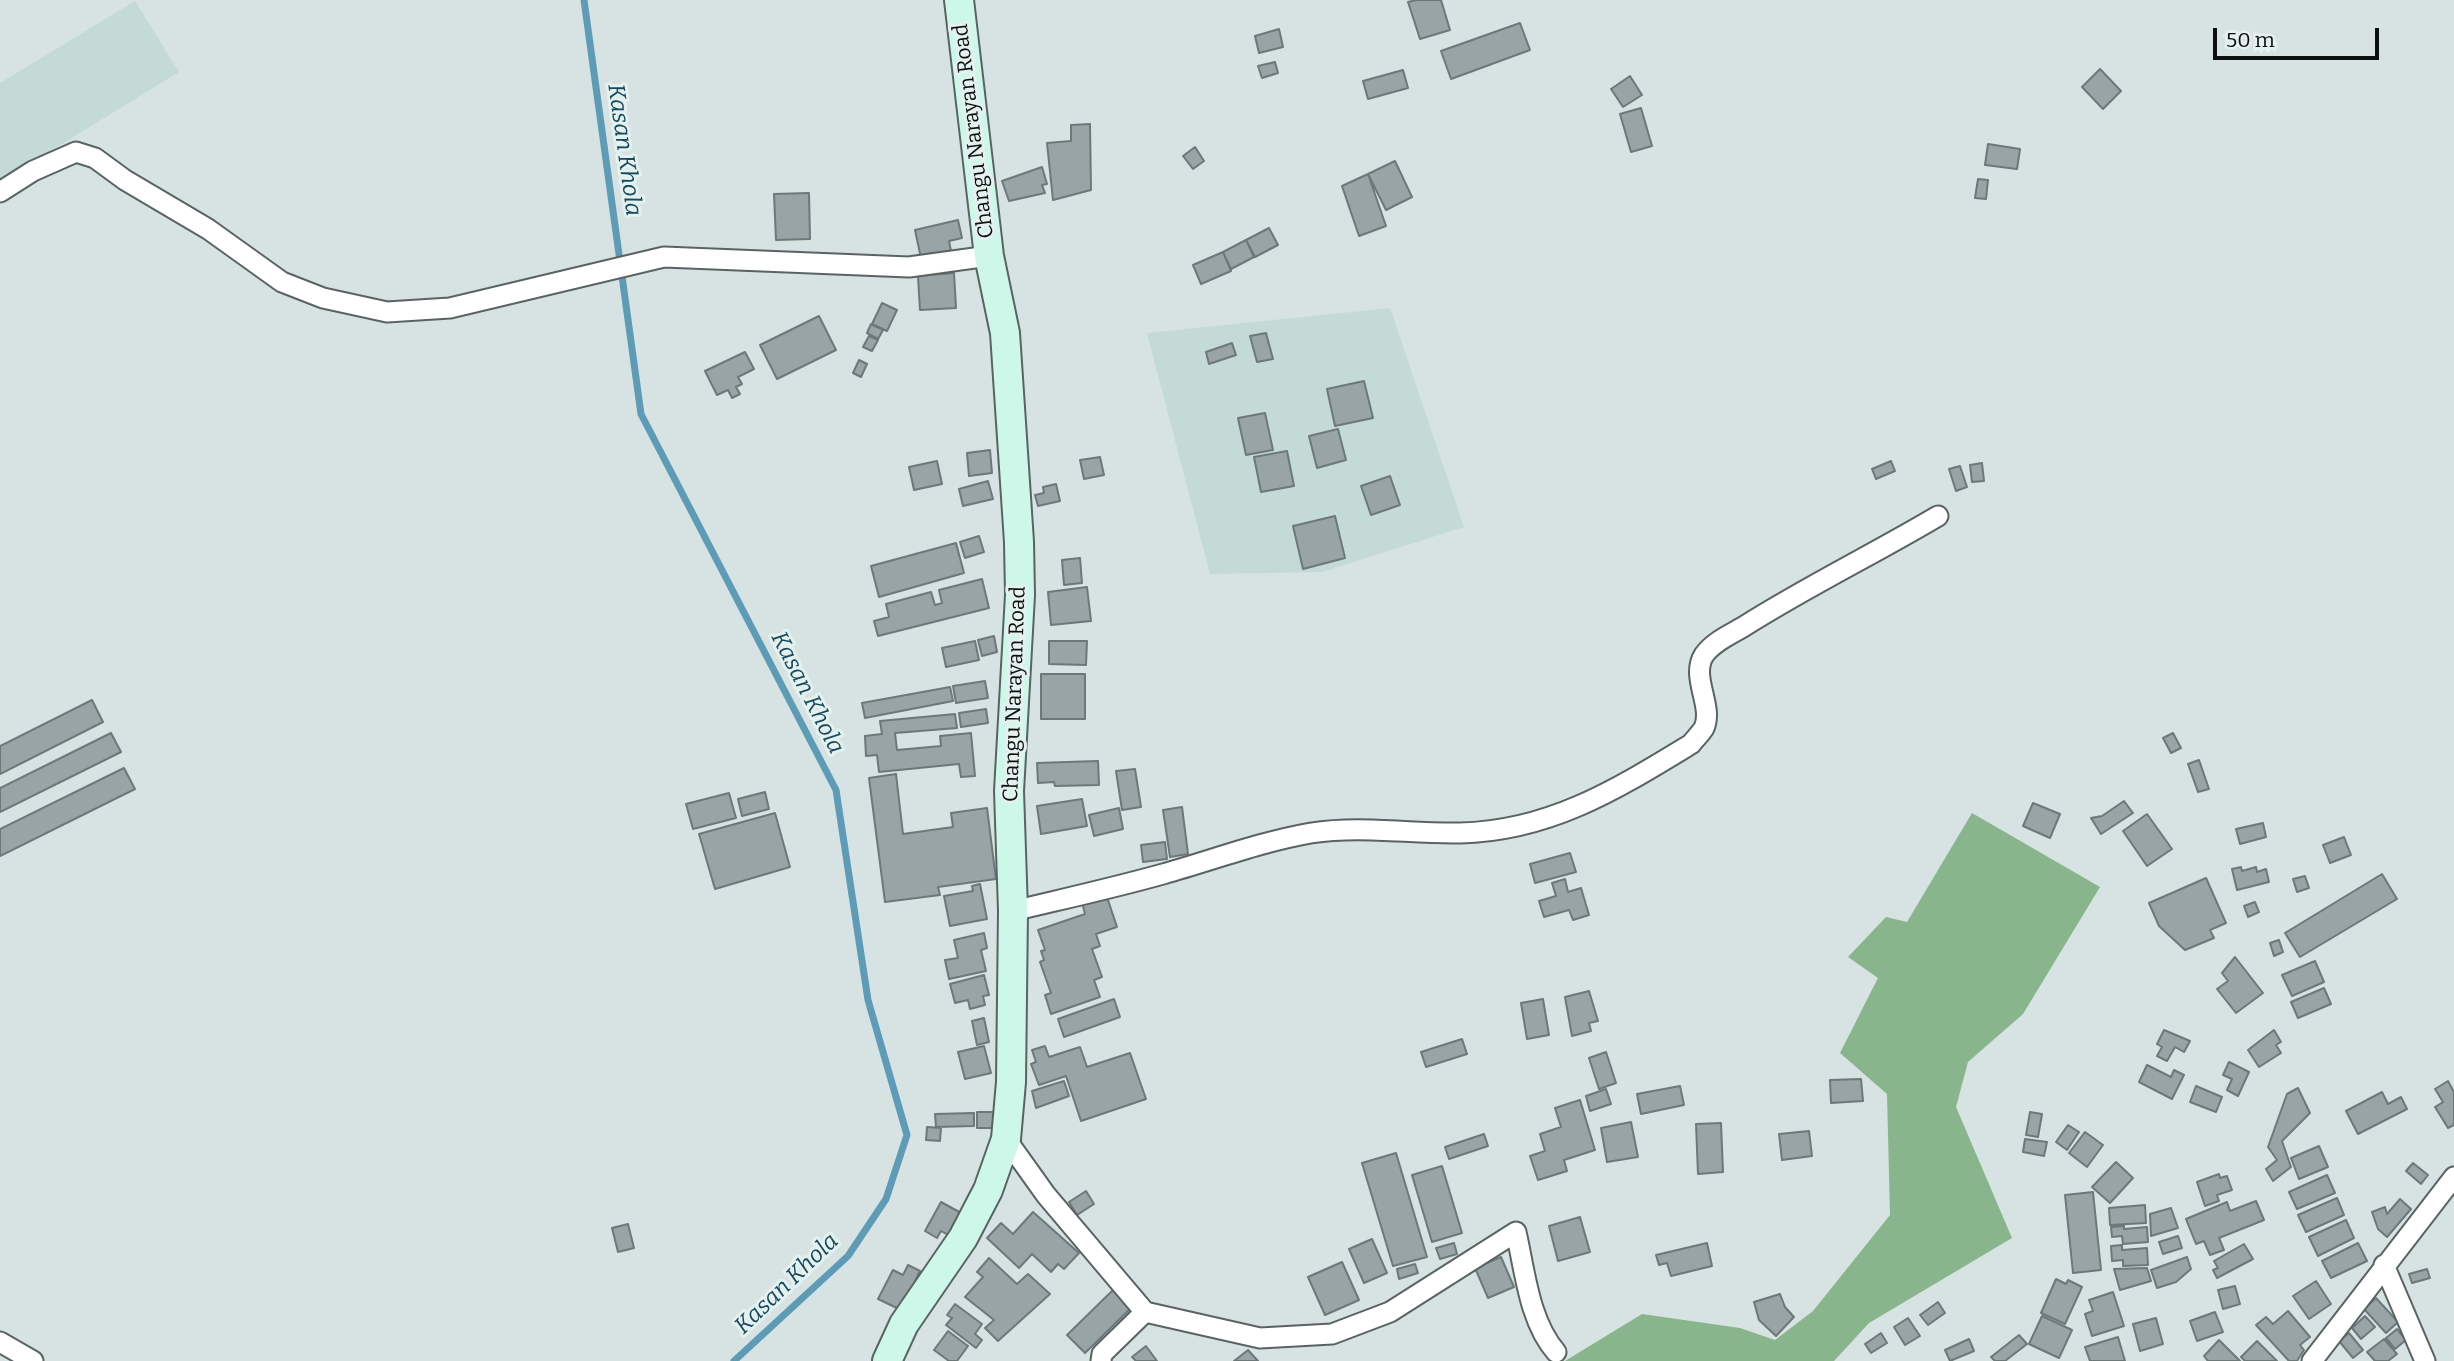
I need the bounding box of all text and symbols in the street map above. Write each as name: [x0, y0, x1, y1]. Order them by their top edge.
scale bar: [2216, 14, 2382, 58]
street label: Changu Narayan Road: [948, 22, 1000, 240]
text: 50 m: [2226, 27, 2275, 53]
water label: Kasan Khola: [601, 82, 647, 218]
street label: Changu Narayan Road: [999, 586, 1031, 802]
water label: Kasan Khola: [764, 627, 850, 759]
water label: Kasan Khola: [729, 1228, 845, 1340]

